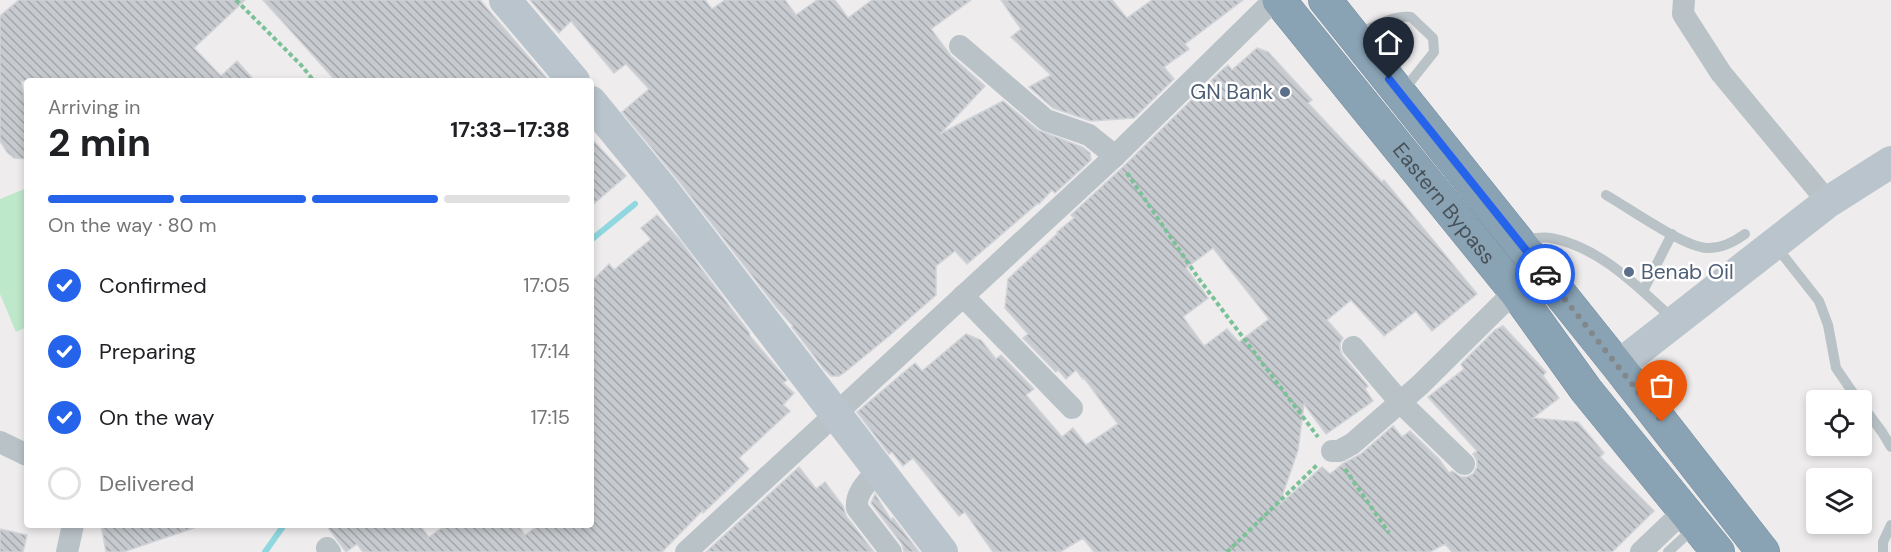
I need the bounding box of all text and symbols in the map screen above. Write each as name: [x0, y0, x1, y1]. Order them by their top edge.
pin: [1363, 17, 1414, 79]
icon: home: [1372, 26, 1405, 59]
place label: GN Bank: [1190, 78, 1273, 106]
marker: GN Bank: [1278, 85, 1292, 99]
text: Arriving in: [48, 94, 140, 120]
text: 17:33–17:38: [450, 115, 570, 144]
text: 2 min: [48, 117, 151, 168]
street label: Eastern Bypass: [1386, 137, 1502, 270]
text: On the way · 80 m: [48, 212, 216, 238]
courier: [1515, 244, 1575, 304]
icon: car: [1529, 258, 1562, 291]
place label: Benab Oil: [1641, 258, 1734, 286]
marker: Benab Oil: [1622, 265, 1636, 279]
icon: check: [48, 269, 81, 302]
text: Confirmed: [99, 271, 207, 300]
text: 17:05: [523, 272, 570, 298]
icon: check: [48, 335, 81, 368]
text: Preparing: [99, 337, 196, 366]
text: 17:14: [531, 338, 570, 364]
pin: [1636, 360, 1687, 422]
icon: bag: [1645, 369, 1678, 402]
map controls: [1806, 390, 1872, 534]
button: locate: [1806, 390, 1872, 456]
icon: check: [48, 401, 81, 434]
text: On the way: [99, 403, 214, 432]
text: 17:15: [531, 404, 570, 430]
button: layers: [1806, 468, 1872, 534]
text: Delivered: [99, 469, 194, 498]

